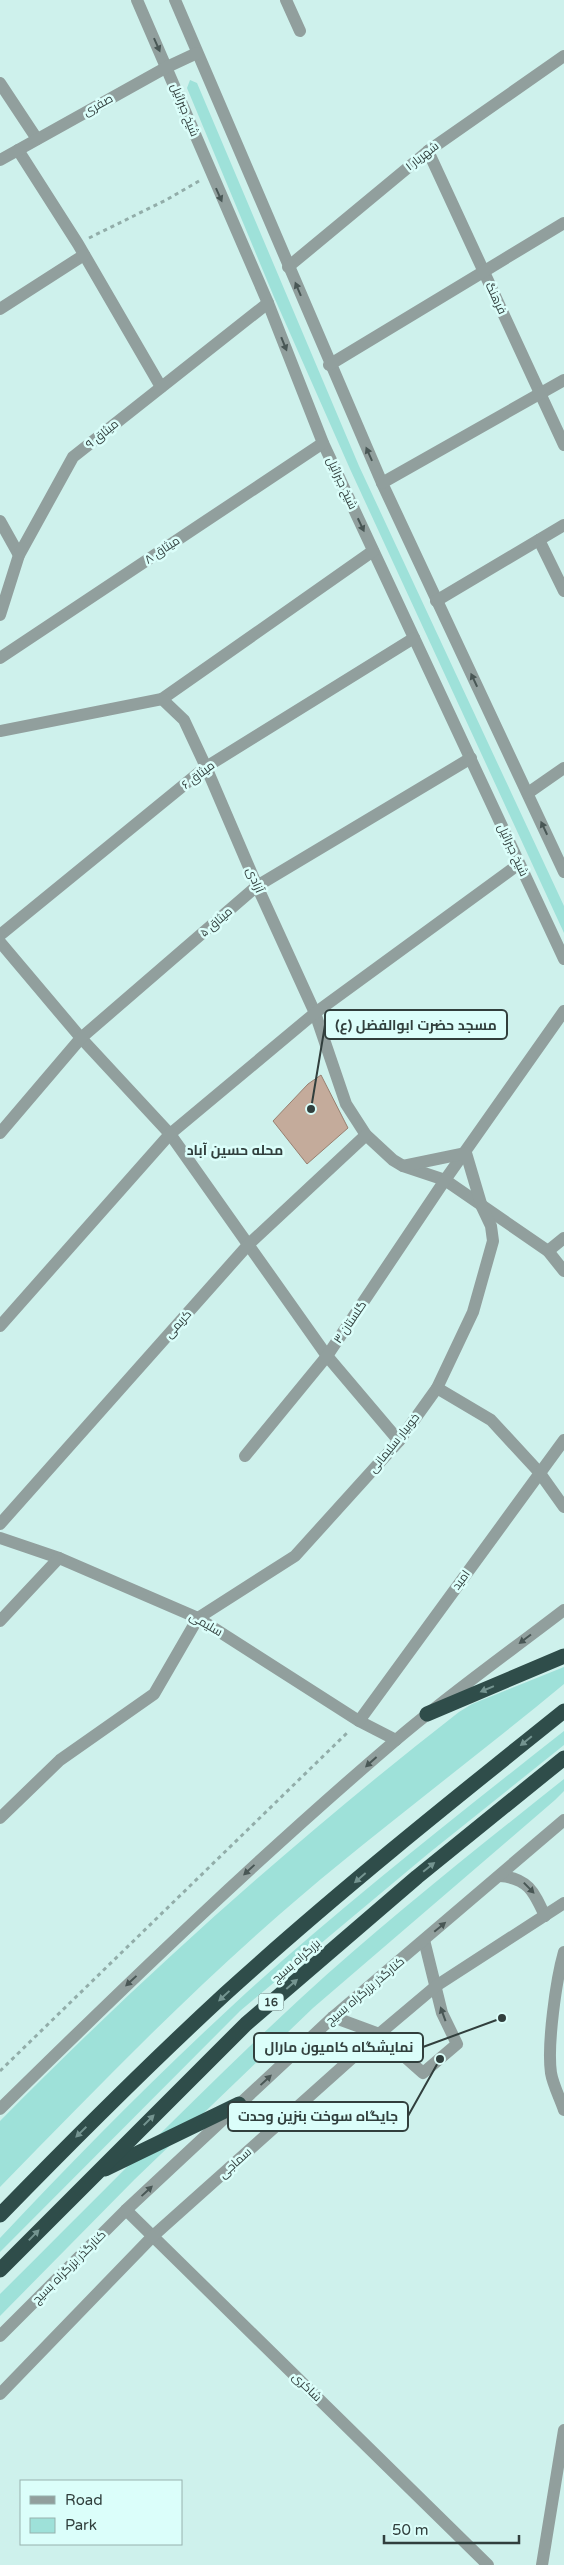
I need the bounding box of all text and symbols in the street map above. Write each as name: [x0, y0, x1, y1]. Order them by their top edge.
one-way arrow: [154, 38, 162, 52]
street label: شیخ جبرائیل: [167, 81, 202, 139]
street label: صفری: [81, 91, 115, 119]
street label: شهریار ۱: [403, 139, 441, 173]
one-way arrow: [216, 188, 224, 202]
street label: فرهنگ: [483, 280, 509, 316]
one-way arrow: [293, 281, 301, 296]
one-way arrow: [280, 337, 288, 351]
street label: میثاق ۹: [83, 417, 121, 451]
one-way arrow: [364, 447, 372, 461]
street label: شیخ جبرائیل: [323, 455, 360, 512]
one-way arrow: [358, 518, 366, 532]
street label: میثاق ۸: [142, 533, 182, 567]
one-way arrow: [470, 673, 479, 688]
street label: میثاق ۶: [179, 758, 217, 792]
one-way arrow: [539, 820, 548, 835]
street label: شیخ جبرائیل: [494, 822, 531, 879]
street label: آزادی: [243, 865, 267, 895]
street label: میثاق ۵: [197, 904, 235, 940]
callout: مسجد حضرت ابوالفضل (ع): [325, 1010, 507, 1039]
text: مسجد حضرت ابوالفضل (ع): [335, 1017, 497, 1035]
district label: محله حسین آباد: [187, 1142, 283, 1159]
street label: گلستان ۳: [331, 1298, 369, 1346]
street label: کریمی: [162, 1307, 194, 1341]
street label: خوبیار سلیمانی: [366, 1410, 422, 1476]
street label: امید: [449, 1567, 473, 1593]
street label: سلیمی: [187, 1609, 225, 1639]
one-way arrow: [519, 1634, 532, 1645]
one-way arrow: [480, 1685, 494, 1693]
one-way arrow: [520, 1736, 533, 1747]
one-way arrow: [365, 1756, 377, 1768]
one-way arrow: [422, 1862, 435, 1873]
one-way arrow: [244, 1864, 256, 1876]
one-way arrow: [353, 1872, 366, 1883]
one-way arrow: [523, 1882, 535, 1894]
one-way arrow: [434, 1921, 447, 1932]
street label: بزرگراه بسیج: [269, 1936, 324, 1987]
street label: کنارگذر بزرگراه بسیج: [323, 1954, 408, 2029]
one-way arrow: [125, 1975, 137, 1987]
one-way arrow: [286, 1979, 299, 1990]
one-way arrow: [218, 1990, 230, 2002]
road number: 16: [258, 1994, 284, 2010]
one-way arrow: [439, 2006, 447, 2021]
callout: نمایشگاه کامیون مارال: [254, 2033, 423, 2062]
text: نمایشگاه کامیون مارال: [265, 2039, 413, 2056]
one-way arrow: [259, 2074, 271, 2086]
callout: جایگاه سوخت بنزین وحدت: [228, 2102, 408, 2131]
text: جایگاه سوخت بنزین وحدت: [238, 2108, 398, 2125]
one-way arrow: [142, 2114, 154, 2126]
one-way arrow: [76, 2126, 88, 2138]
street label: سماجی: [216, 2145, 254, 2181]
one-way arrow: [140, 2185, 152, 2197]
street label: کنارگذر بزرگراه بسیج: [29, 2227, 109, 2307]
one-way arrow: [28, 2229, 40, 2241]
street label: شاکری: [289, 2370, 325, 2404]
legend: [20, 2480, 182, 2545]
text: Road: [65, 2491, 103, 2509]
scale bar: [384, 2512, 519, 2544]
text: Park: [65, 2516, 97, 2534]
text: 50 m: [392, 2521, 429, 2539]

